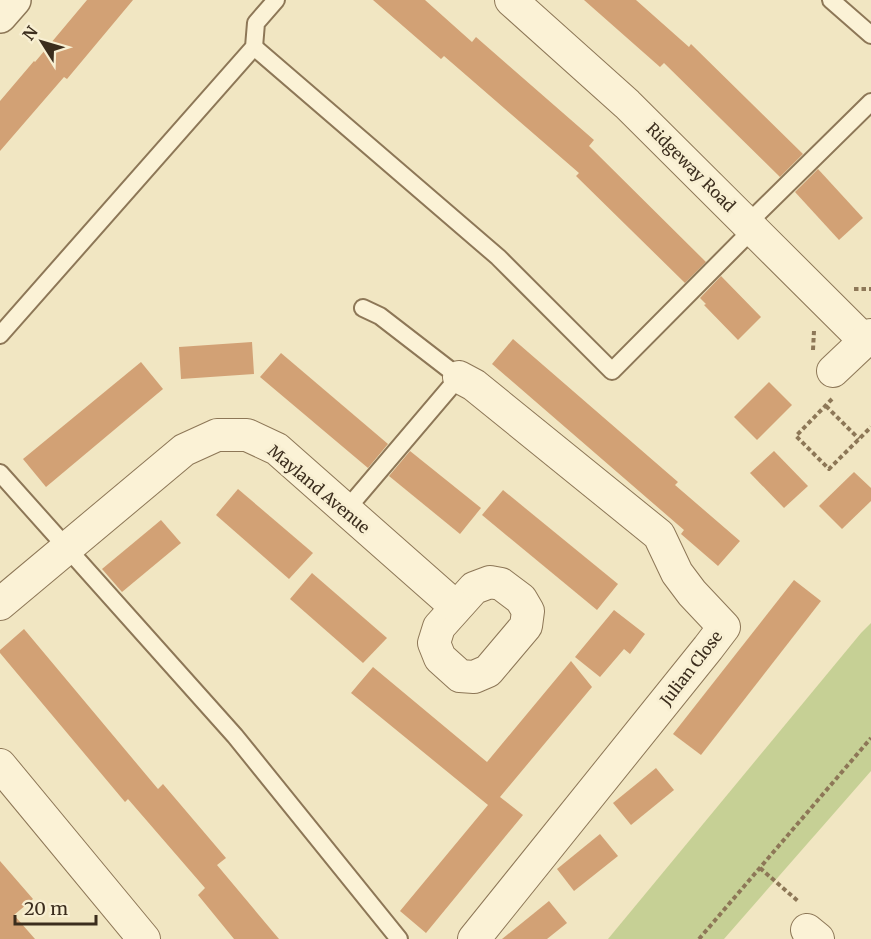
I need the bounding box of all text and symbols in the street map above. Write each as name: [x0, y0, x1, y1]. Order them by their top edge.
north arrow: [12, 12, 72, 72]
text: N: [18, 22, 42, 44]
street label: Ridgeway Road: [642, 118, 740, 216]
street label: Mayland Avenue: [264, 441, 374, 537]
street label: Julian Close: [655, 627, 726, 710]
scale bar: [15, 888, 96, 926]
text: 20 m: [24, 897, 68, 920]

